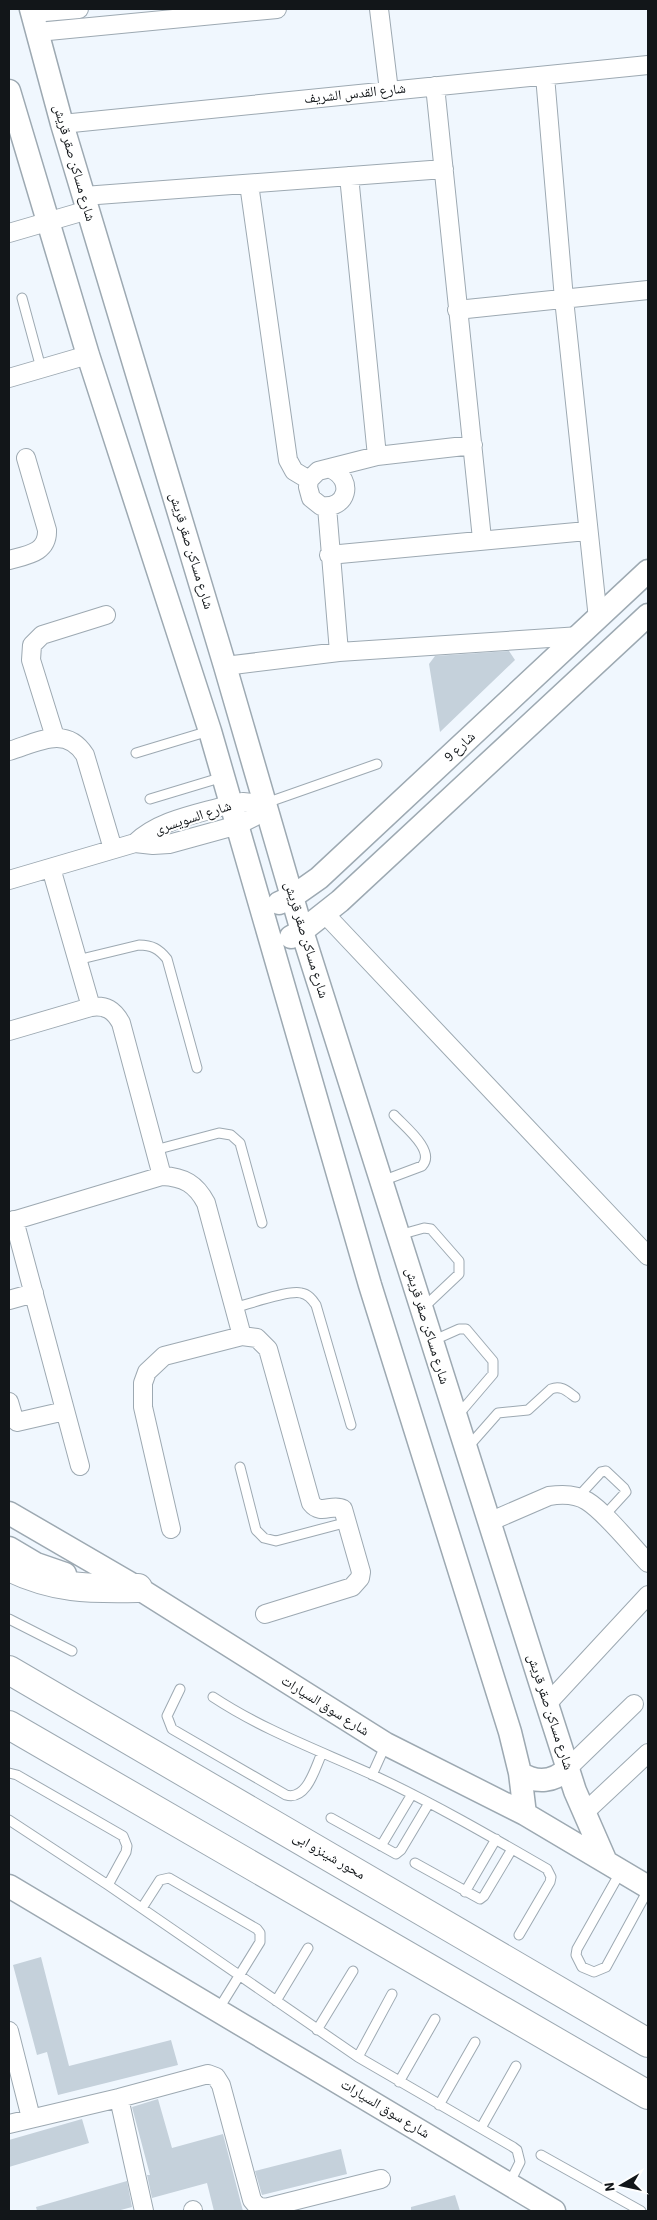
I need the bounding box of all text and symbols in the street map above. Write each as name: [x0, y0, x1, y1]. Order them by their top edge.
street label: شارع القدس الشريف: [303, 79, 407, 109]
street label: شارع مساكن صقر قريش: [48, 102, 100, 224]
street label: شارع مساكن صقر قريش: [164, 490, 218, 612]
street label: شارع 9: [440, 727, 480, 767]
street label: شارع السويسرى: [152, 796, 234, 840]
street label: شارع مساكن صقر قريش: [279, 879, 333, 1001]
street label: شارع مساكن صقر قريش: [400, 1265, 454, 1387]
street label: شارع مساكن صقر قريش: [522, 1651, 578, 1773]
street label: شارع سوق السيارات: [277, 1671, 373, 1741]
street label: محور شينزو ابى: [289, 1827, 369, 1885]
street label: شارع سوق السيارات: [337, 2074, 433, 2144]
north arrow: [597, 2160, 647, 2210]
text: N: [600, 2181, 621, 2193]

